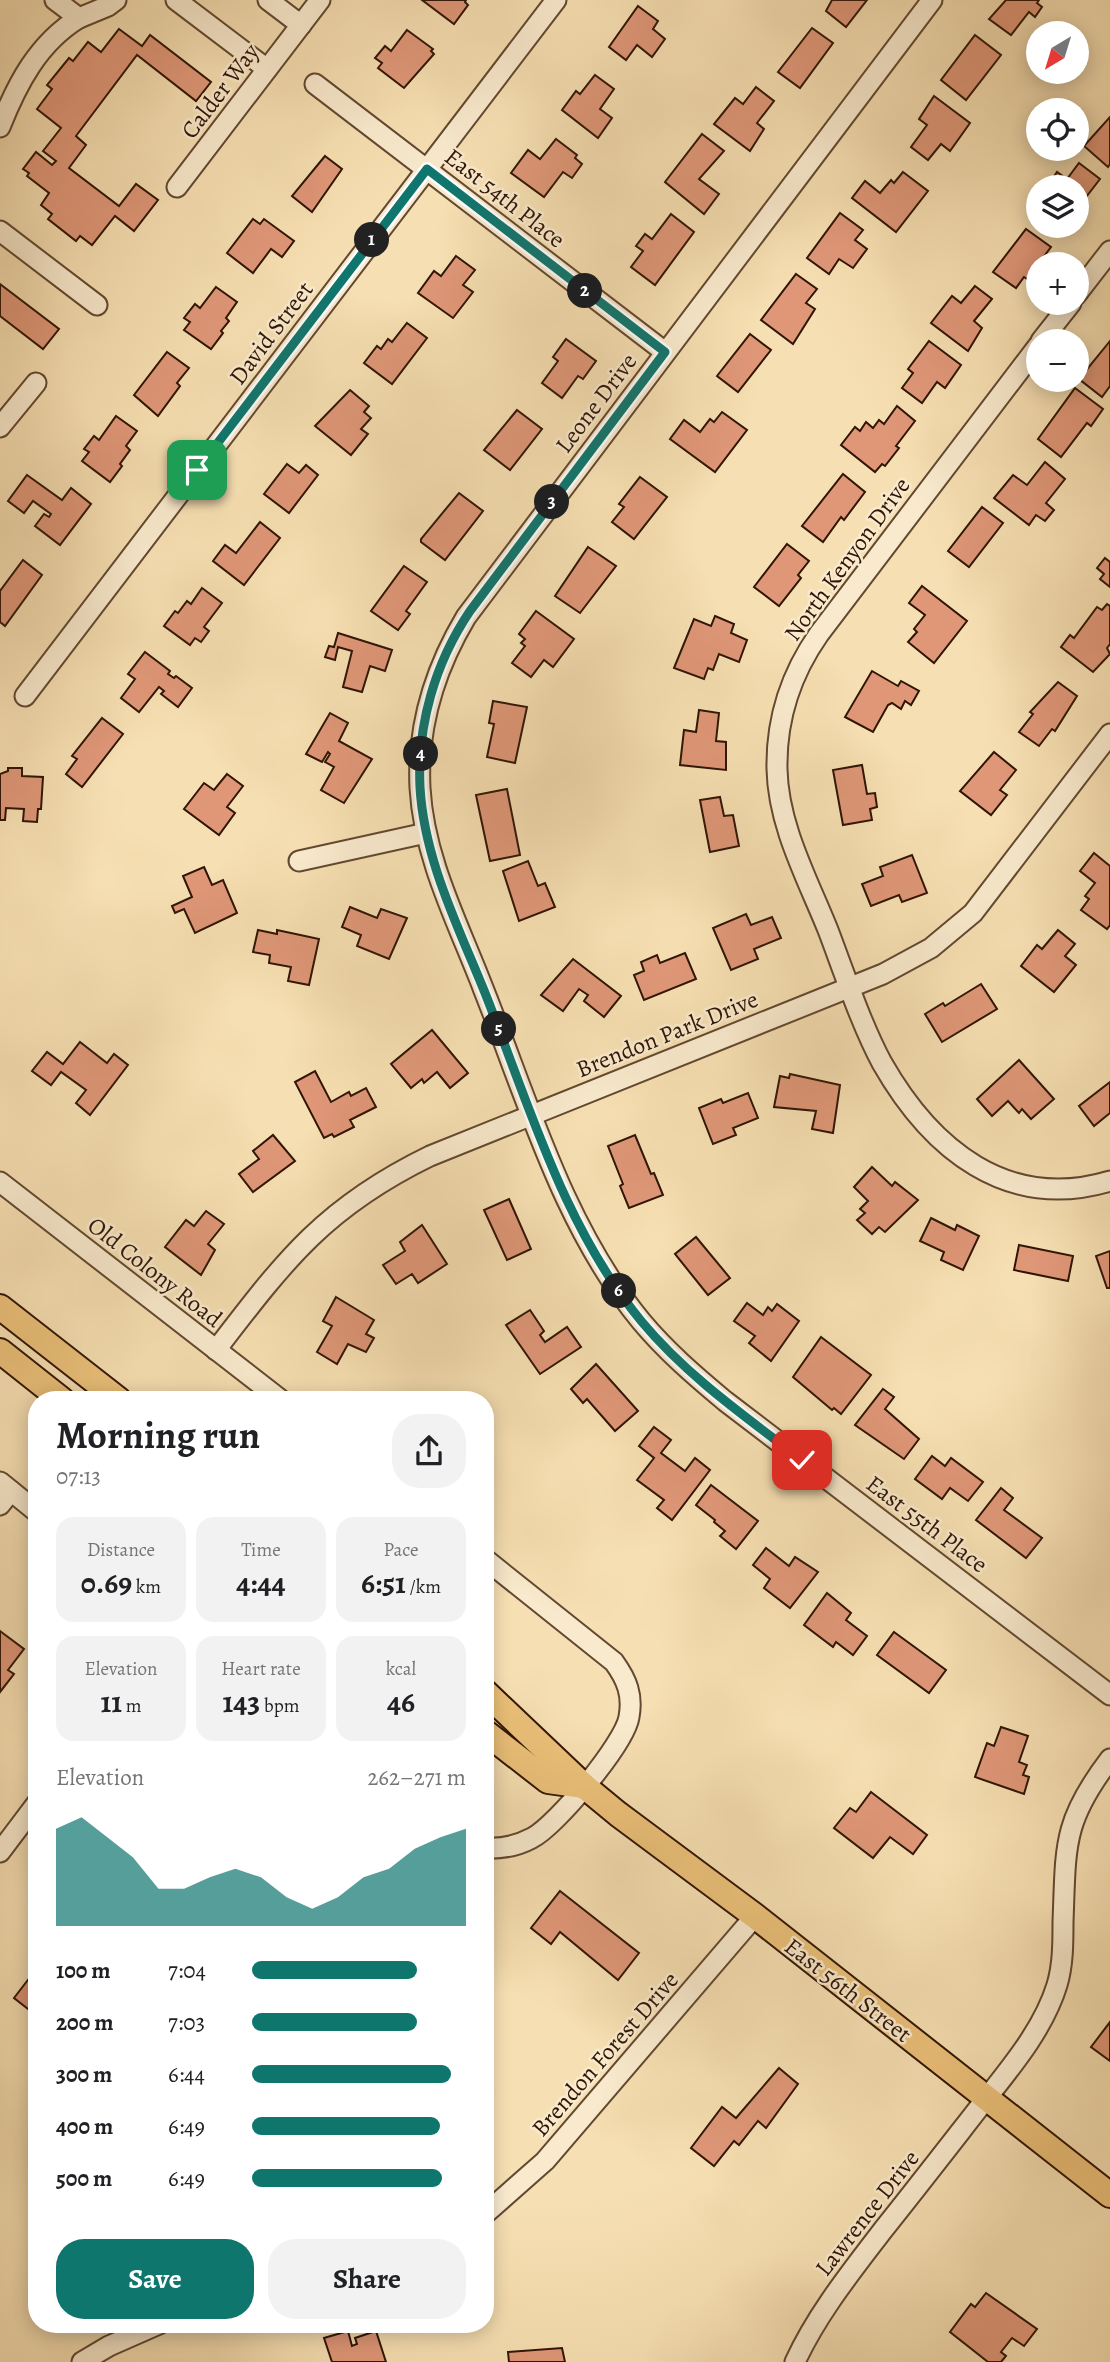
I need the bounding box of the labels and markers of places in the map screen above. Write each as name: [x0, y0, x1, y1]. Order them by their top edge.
pin: 1: [354, 222, 390, 258]
pin: 2: [568, 274, 602, 308]
pin: [167, 440, 227, 500]
pin: 3: [534, 484, 570, 520]
pin: 4: [404, 736, 438, 772]
pin: 5: [482, 1012, 516, 1046]
pin: 6: [602, 1274, 636, 1308]
pin: [772, 1430, 832, 1490]

